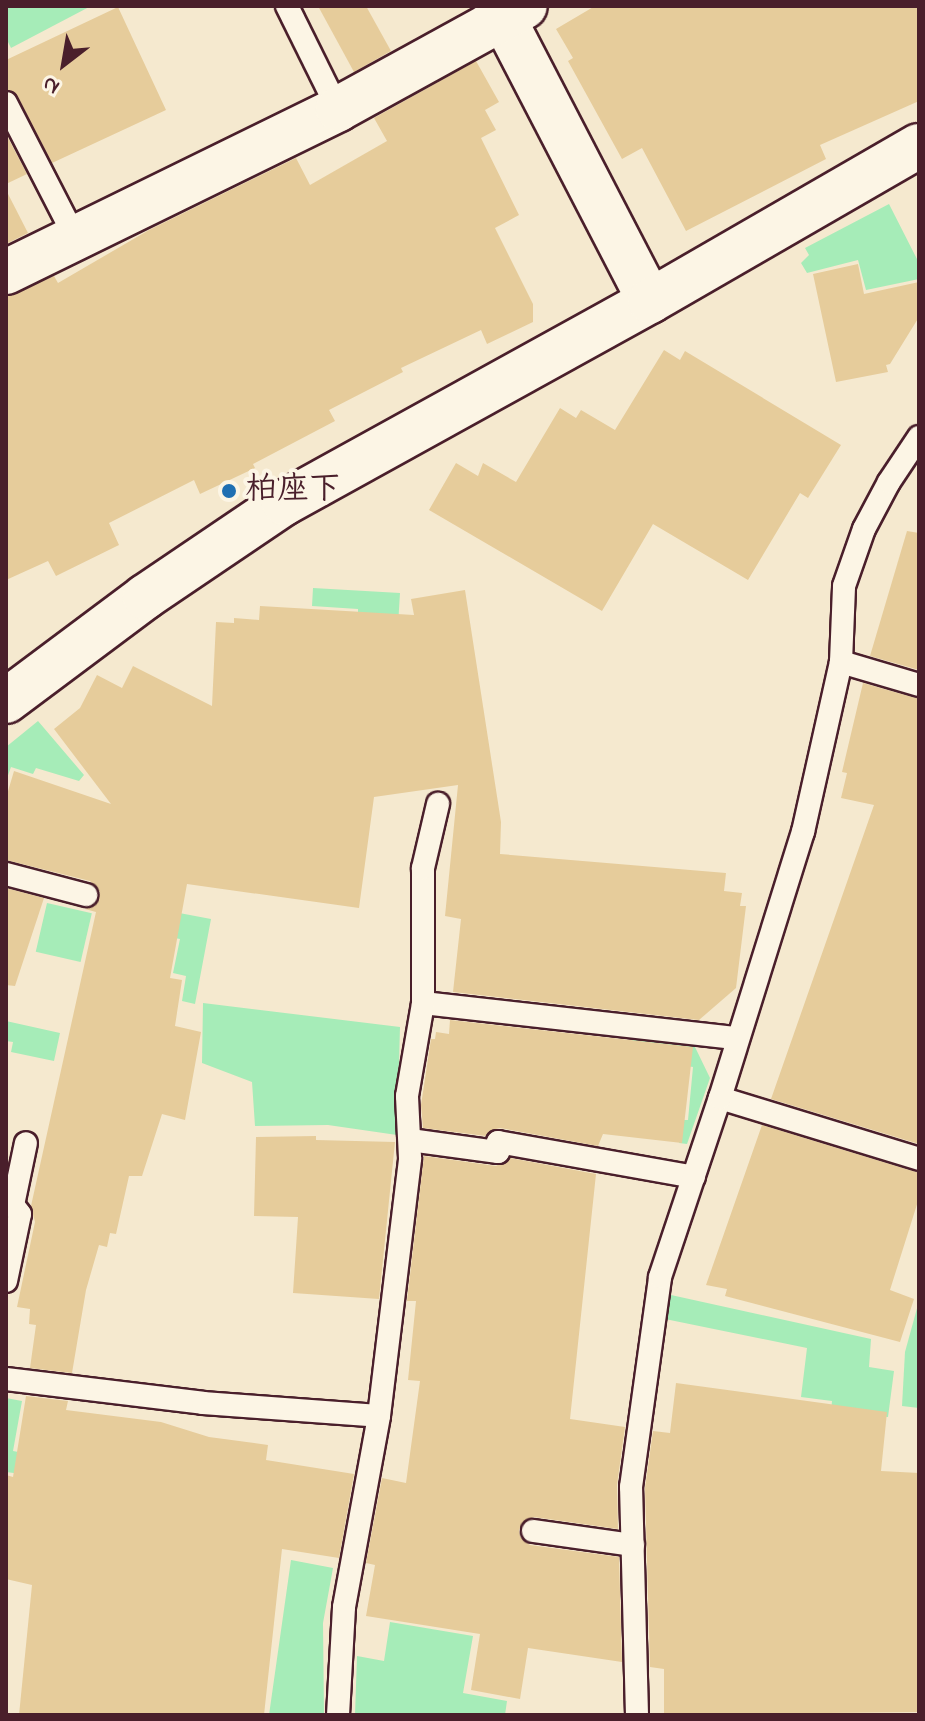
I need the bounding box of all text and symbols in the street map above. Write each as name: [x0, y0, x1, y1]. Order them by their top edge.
north arrow: [24, 24, 104, 104]
text: N: [37, 67, 66, 102]
place label: 柏座下: [245, 472, 341, 510]
marker: 柏座下: [220, 482, 238, 500]

